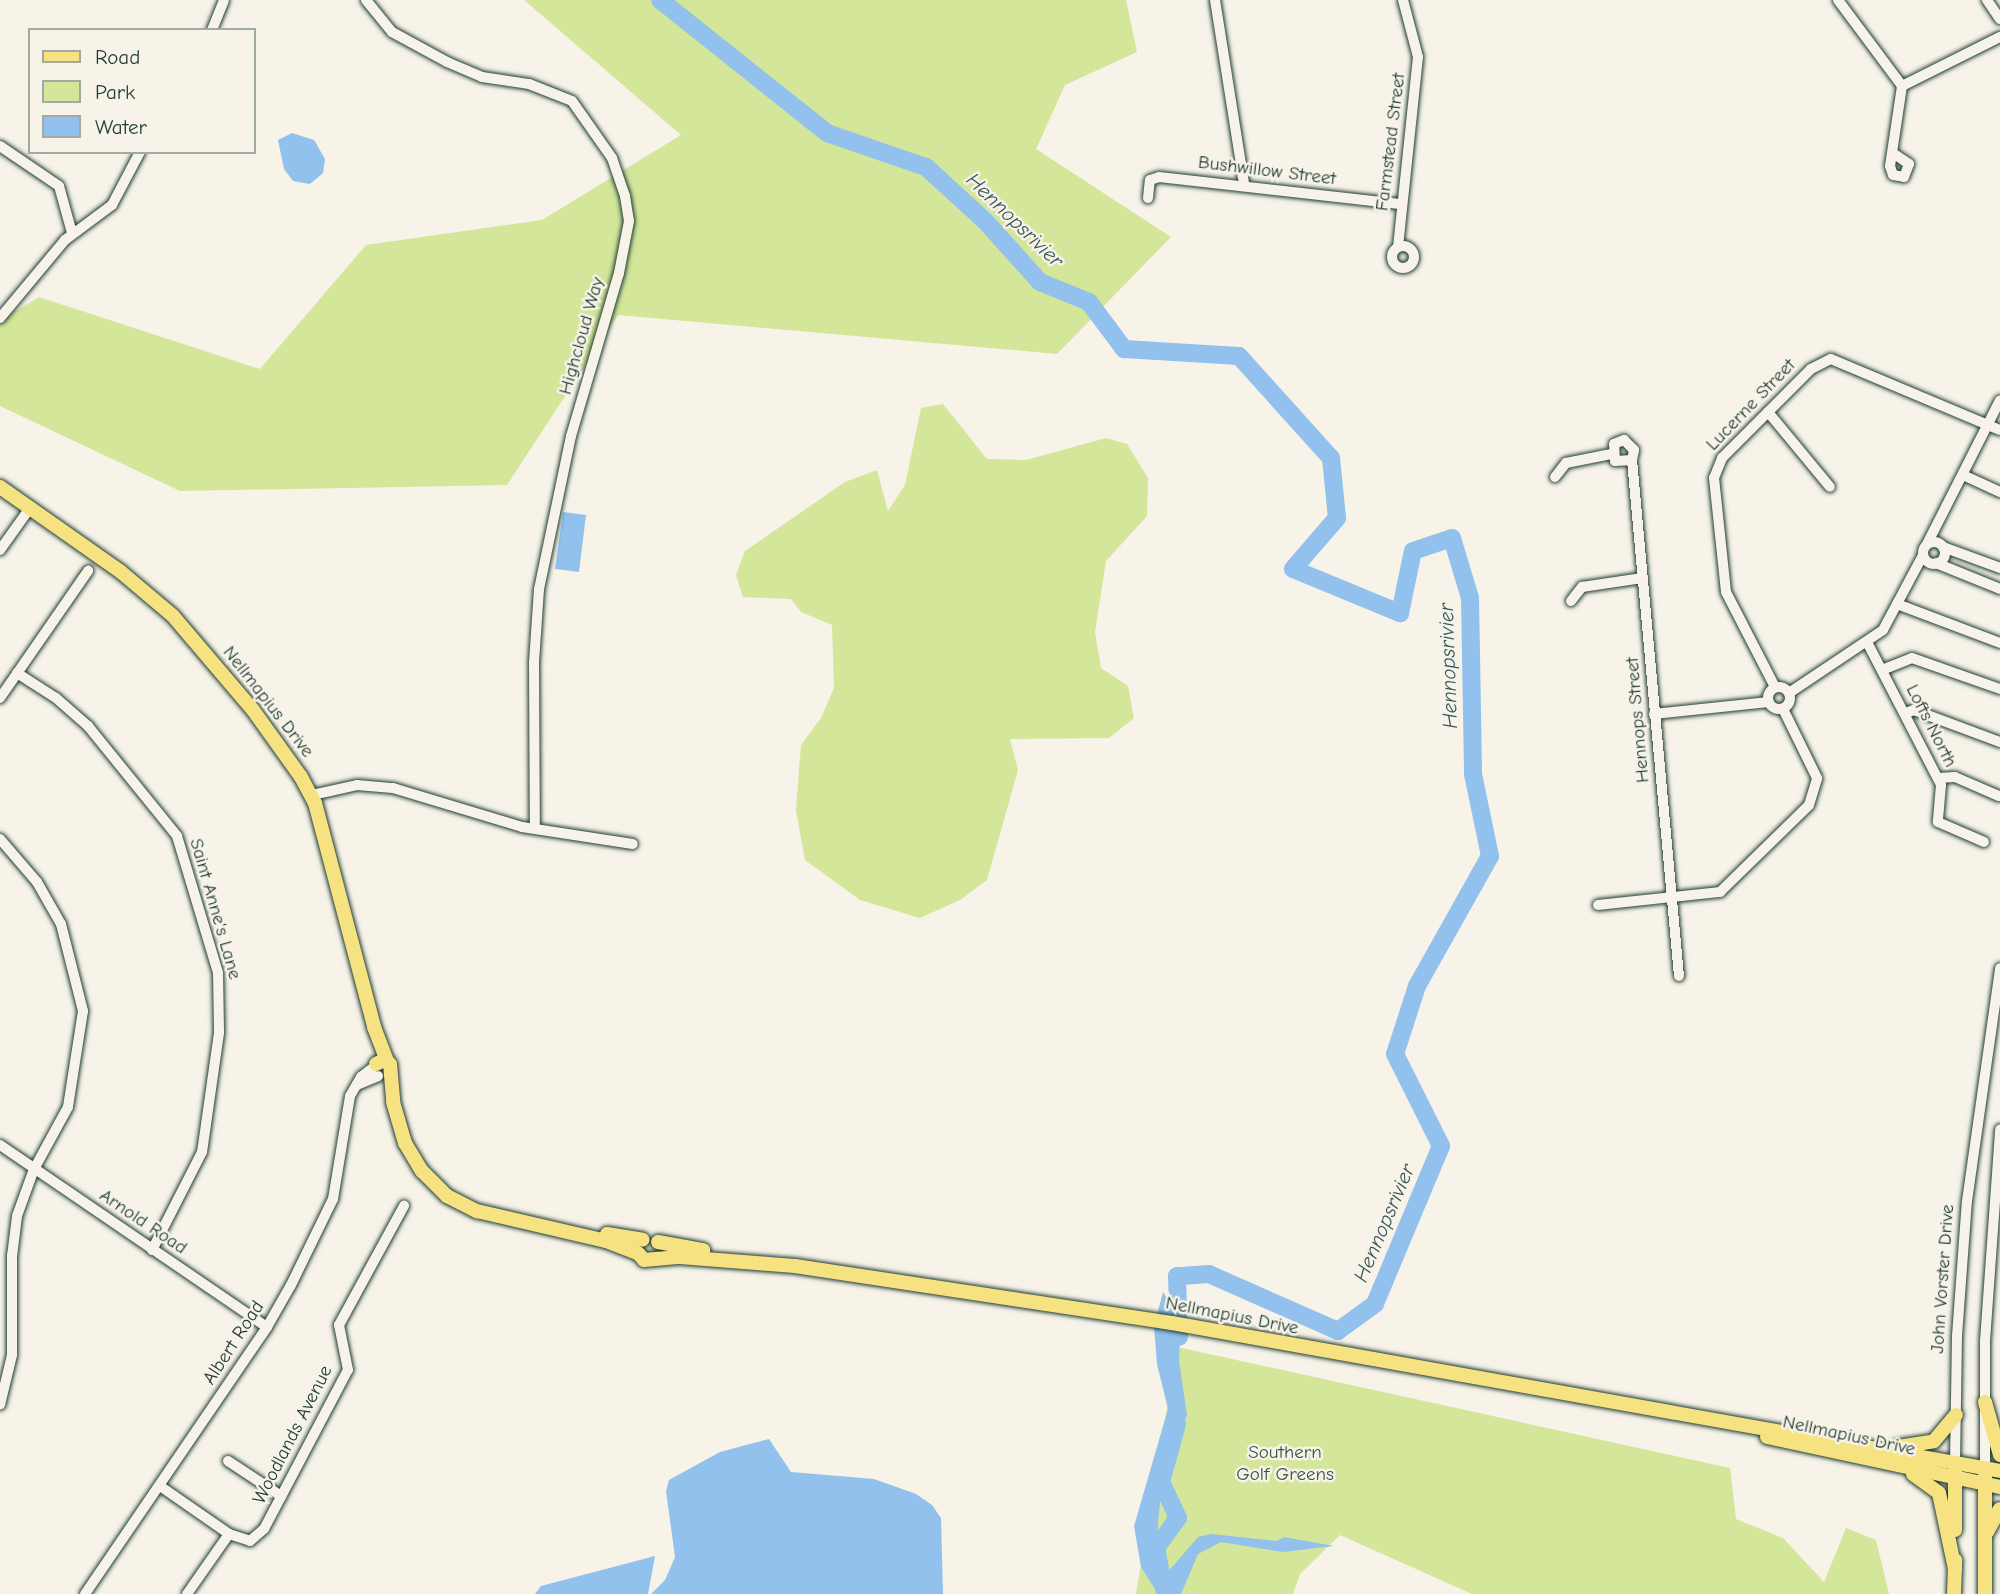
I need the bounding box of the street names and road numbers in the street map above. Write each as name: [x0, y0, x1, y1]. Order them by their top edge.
street label: Farmstead Street: [1371, 72, 1411, 212]
street label: Bushwillow Street: [1197, 151, 1337, 191]
street label: Highcloud Way: [554, 275, 610, 397]
street label: Lucerne Street: [1701, 354, 1801, 456]
street label: Nellmapius Drive: [217, 642, 319, 762]
street label: Hennops Street: [1621, 656, 1655, 784]
street label: Lofts North: [1900, 681, 1962, 771]
street label: Saint Anne's Lane: [184, 836, 246, 982]
street label: Arnold Road: [95, 1184, 191, 1260]
street label: John Vorster Drive: [1926, 1204, 1960, 1354]
street label: Nellmapius Drive: [1164, 1292, 1300, 1340]
street label: Albert Road: [199, 1297, 269, 1389]
street label: Woodlands Avenue: [248, 1362, 338, 1508]
street label: Nellmapius Drive: [1781, 1411, 1917, 1461]

